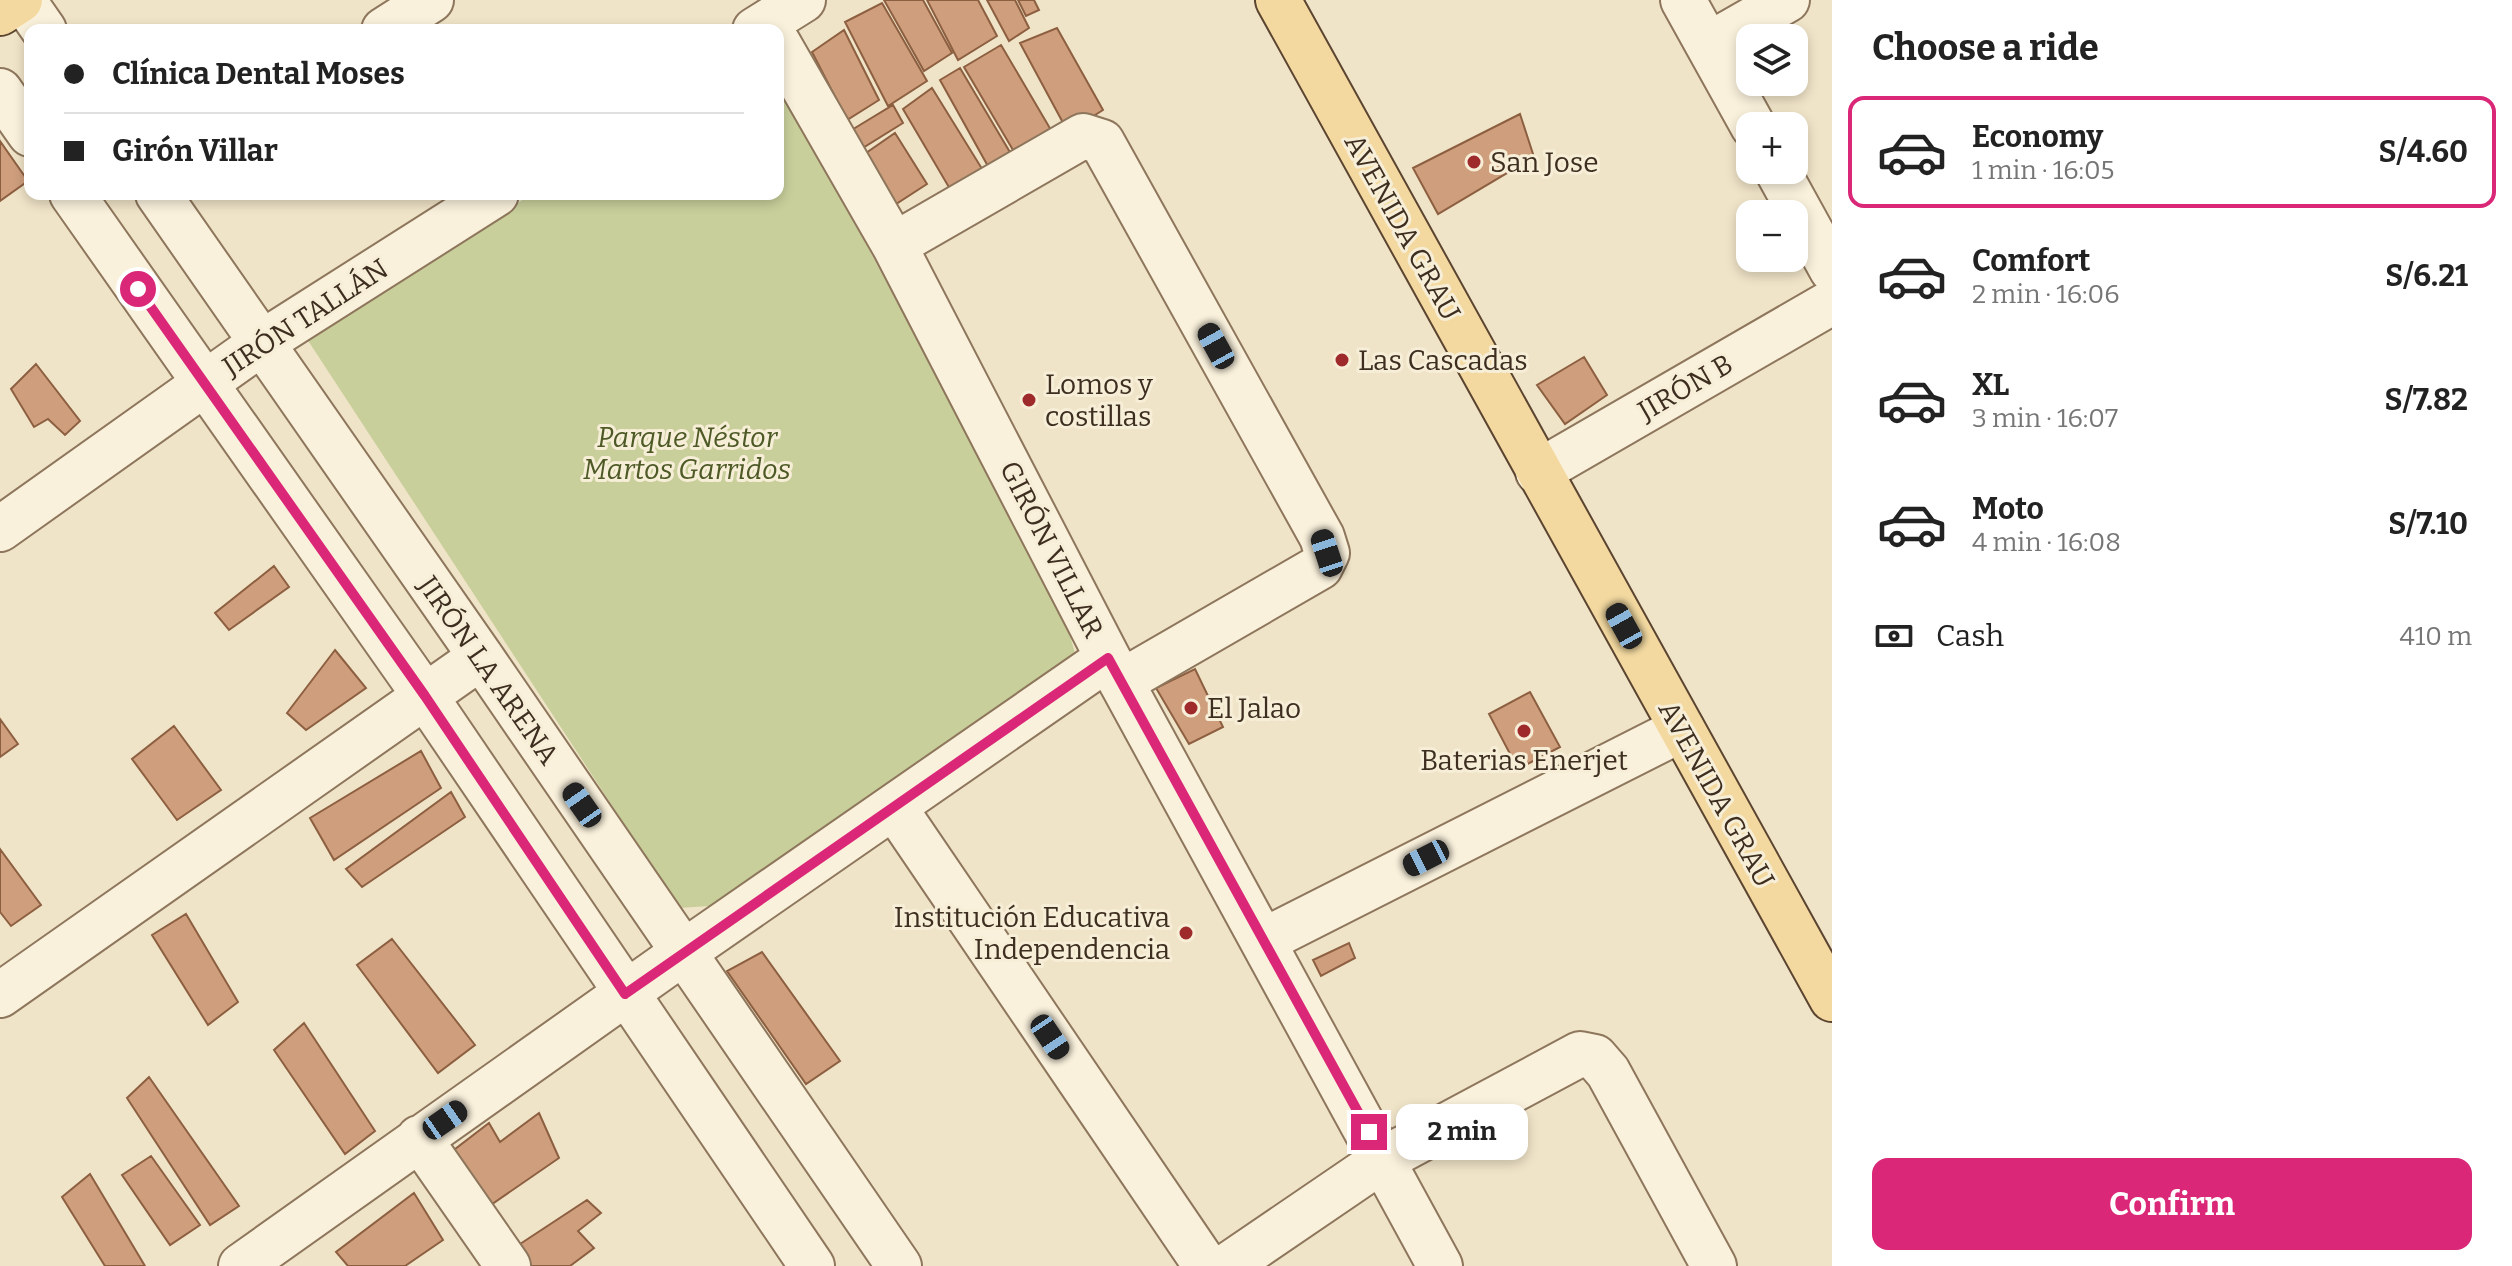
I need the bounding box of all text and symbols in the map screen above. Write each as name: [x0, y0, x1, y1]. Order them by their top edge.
map controls: [1736, 24, 1808, 272]
button: layers: [1736, 24, 1808, 96]
text: Choose a ride: [1872, 26, 2099, 70]
text: Clínica Dental Moses: [112, 56, 405, 92]
button: +: [1736, 112, 1808, 184]
icon: car: [1876, 116, 1948, 188]
text: Economy: [1972, 119, 2103, 155]
street label: AVENIDA GRAU: [1338, 128, 1467, 326]
text: Girón Villar: [112, 133, 278, 169]
text: S/4.60: [2378, 134, 2468, 170]
place label: San Jose: [1490, 146, 1598, 179]
marker: San Jose: [1465, 153, 1483, 171]
text: 1 min · 16:05: [1972, 155, 2115, 186]
button: −: [1736, 200, 1808, 272]
icon: car: [1876, 240, 1948, 312]
text: Comfort: [1972, 243, 2090, 279]
street label: JIRÓN TALLÁN: [215, 251, 394, 384]
text: S/6.21: [2385, 258, 2468, 294]
route start: [120, 271, 156, 307]
text: 2 min · 16:06: [1972, 279, 2119, 310]
car: [1194, 319, 1238, 373]
place label: Las Cascadas: [1358, 344, 1528, 377]
street label: JIRÓN B: [1631, 347, 1738, 428]
marker: Las Cascadas: [1333, 351, 1351, 369]
icon: car: [1876, 364, 1948, 436]
text: XL: [1972, 367, 2009, 403]
place label: Lomos y costillas: [1045, 368, 1153, 433]
text: S/7.82: [2385, 382, 2468, 418]
marker: Lomos y costillas: [1020, 391, 1038, 409]
text: 3 min · 16:07: [1972, 403, 2118, 434]
park label: Parque Néstor Martos Garridos: [583, 421, 791, 486]
street label: GIRÓN VILLAR: [993, 455, 1110, 643]
icon: car: [1876, 488, 1948, 560]
text: Moto: [1972, 491, 2044, 527]
text: S/7.10: [2388, 506, 2468, 542]
car: [1308, 526, 1346, 580]
text: 4 min · 16:08: [1972, 527, 2121, 558]
street label: JIRÓN LA ARENA: [411, 569, 566, 771]
car: [1602, 599, 1646, 653]
icon: cash: [1872, 614, 1916, 658]
text: Cash: [1936, 618, 2004, 654]
text: 410 m: [2400, 621, 2472, 652]
place label: El Jalao: [1207, 692, 1301, 725]
street label: AVENIDA GRAU: [1652, 695, 1781, 893]
marker: El Jalao: [1182, 699, 1200, 717]
marker: Baterias Enerjet: [1515, 722, 1533, 740]
place label: Baterias Enerjet: [1420, 744, 1628, 777]
car: [558, 778, 606, 832]
car: [1399, 836, 1453, 880]
place label: Institución Educativa Independencia: [894, 901, 1170, 966]
marker: Institución Educativa Independencia: [1177, 924, 1195, 942]
car: [1027, 1010, 1073, 1064]
car: [418, 1096, 472, 1144]
callout: 2 min: [1397, 1104, 1529, 1160]
route end: [1351, 1114, 1387, 1150]
text: 2 min: [1427, 1116, 1497, 1147]
button: Confirm: [1872, 1158, 2472, 1250]

